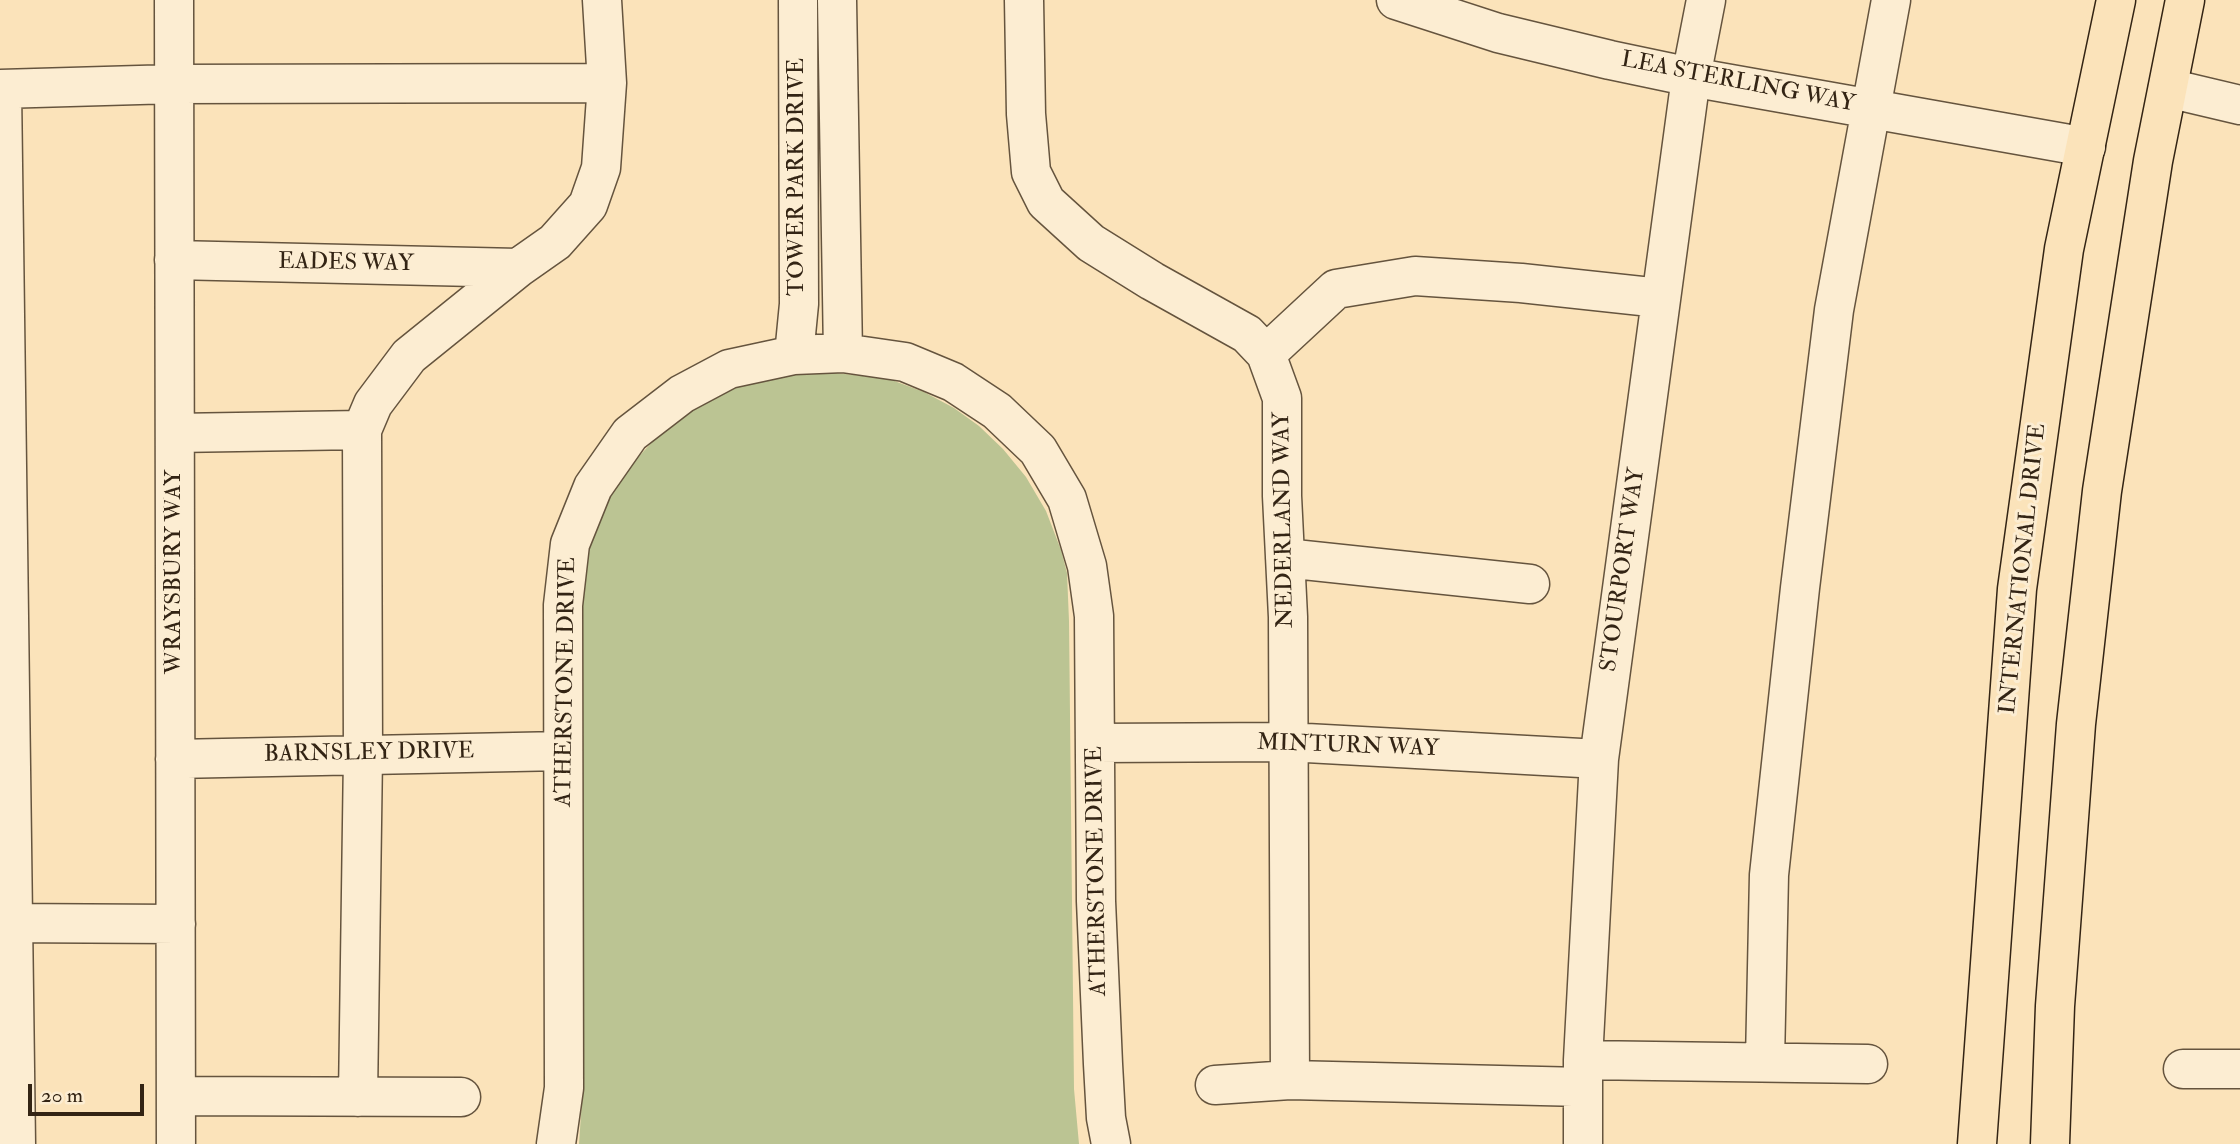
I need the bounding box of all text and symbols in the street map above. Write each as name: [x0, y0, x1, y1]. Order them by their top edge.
street label: LEA STERLING WAY: [1619, 47, 1857, 119]
street label: TOWER PARK DRIVE: [784, 58, 812, 296]
street label: EADES WAY: [278, 249, 414, 279]
street label: NEDERLAND WAY: [1269, 412, 1301, 628]
street label: INTERNATIONAL DRIVE: [1995, 422, 2053, 716]
street label: STOURPORT WAY: [1596, 466, 1652, 674]
street label: WRAYSBURY WAY: [161, 470, 189, 674]
street label: ATHERSTONE DRIVE: [551, 557, 583, 807]
street label: MINTURN WAY: [1256, 730, 1440, 764]
street label: BARNSLEY DRIVE: [264, 738, 474, 770]
street label: ATHERSTONE DRIVE: [1082, 746, 1114, 996]
scale bar: [32, 1070, 147, 1114]
text: 20 m: [41, 1082, 83, 1109]

